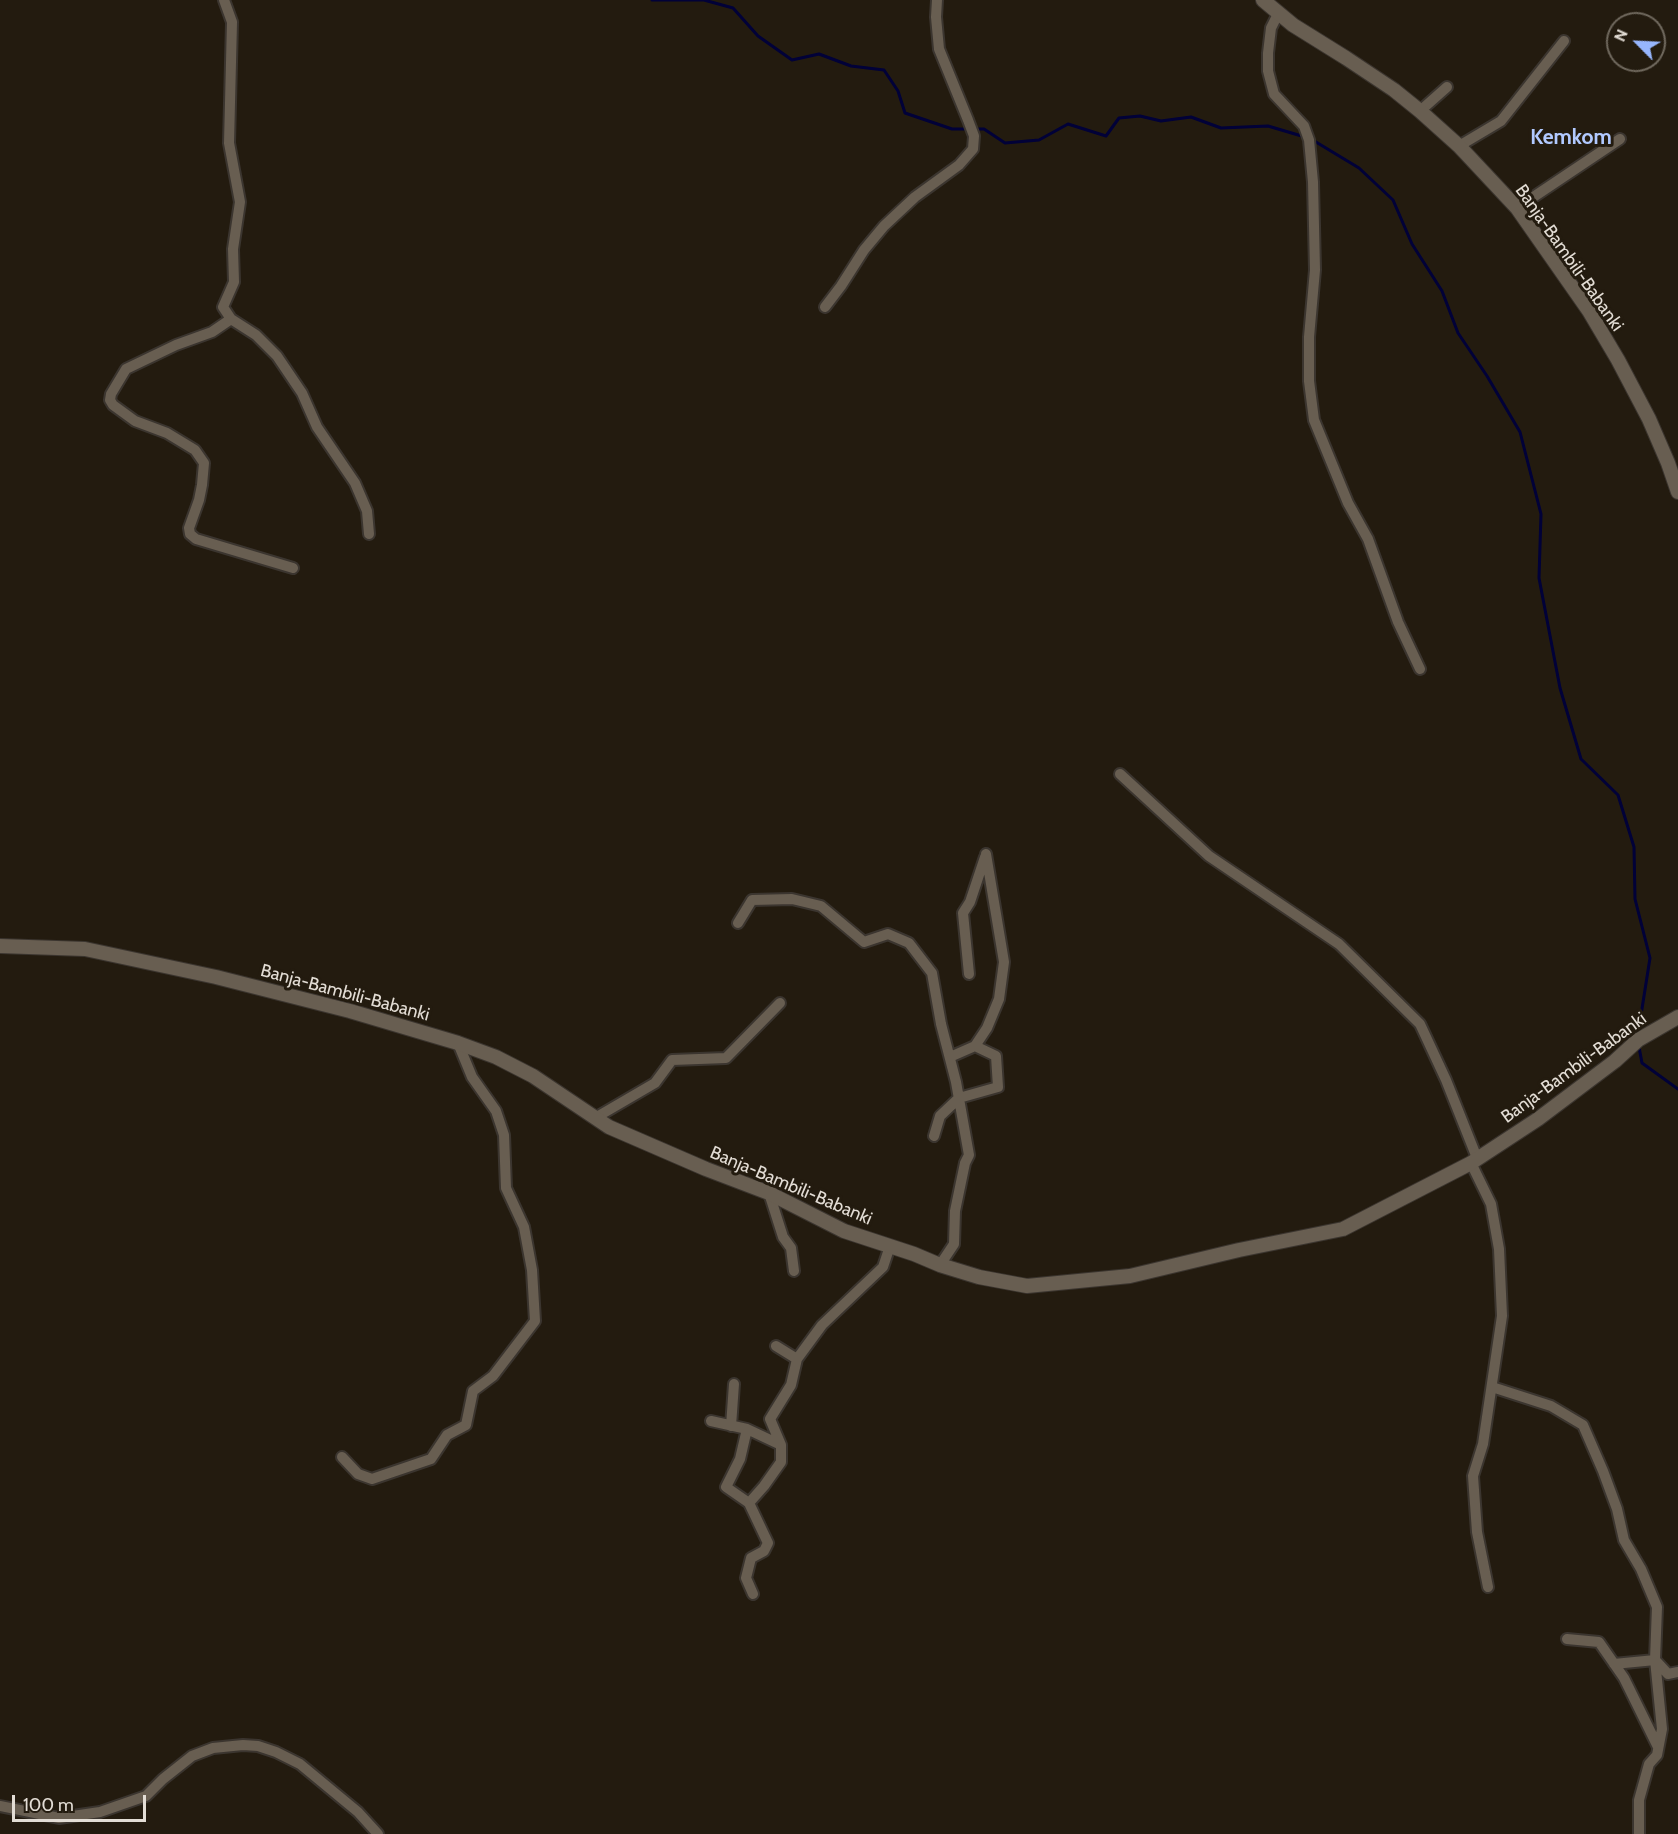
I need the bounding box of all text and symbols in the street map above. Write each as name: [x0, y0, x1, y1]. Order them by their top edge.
north arrow: [1606, 12, 1666, 72]
text: N: [1610, 26, 1632, 44]
district label: Kemkom: [1530, 125, 1612, 151]
street label: Banja-Bambili-Babanki: [1510, 180, 1628, 336]
street label: Banja-Bambili-Babanki: [258, 960, 432, 1026]
street label: Banja-Bambili-Babanki: [1497, 1008, 1651, 1128]
street label: Banja-Bambili-Babanki: [707, 1142, 875, 1230]
scale bar: [15, 1783, 148, 1821]
text: 100 m: [23, 1794, 74, 1816]

